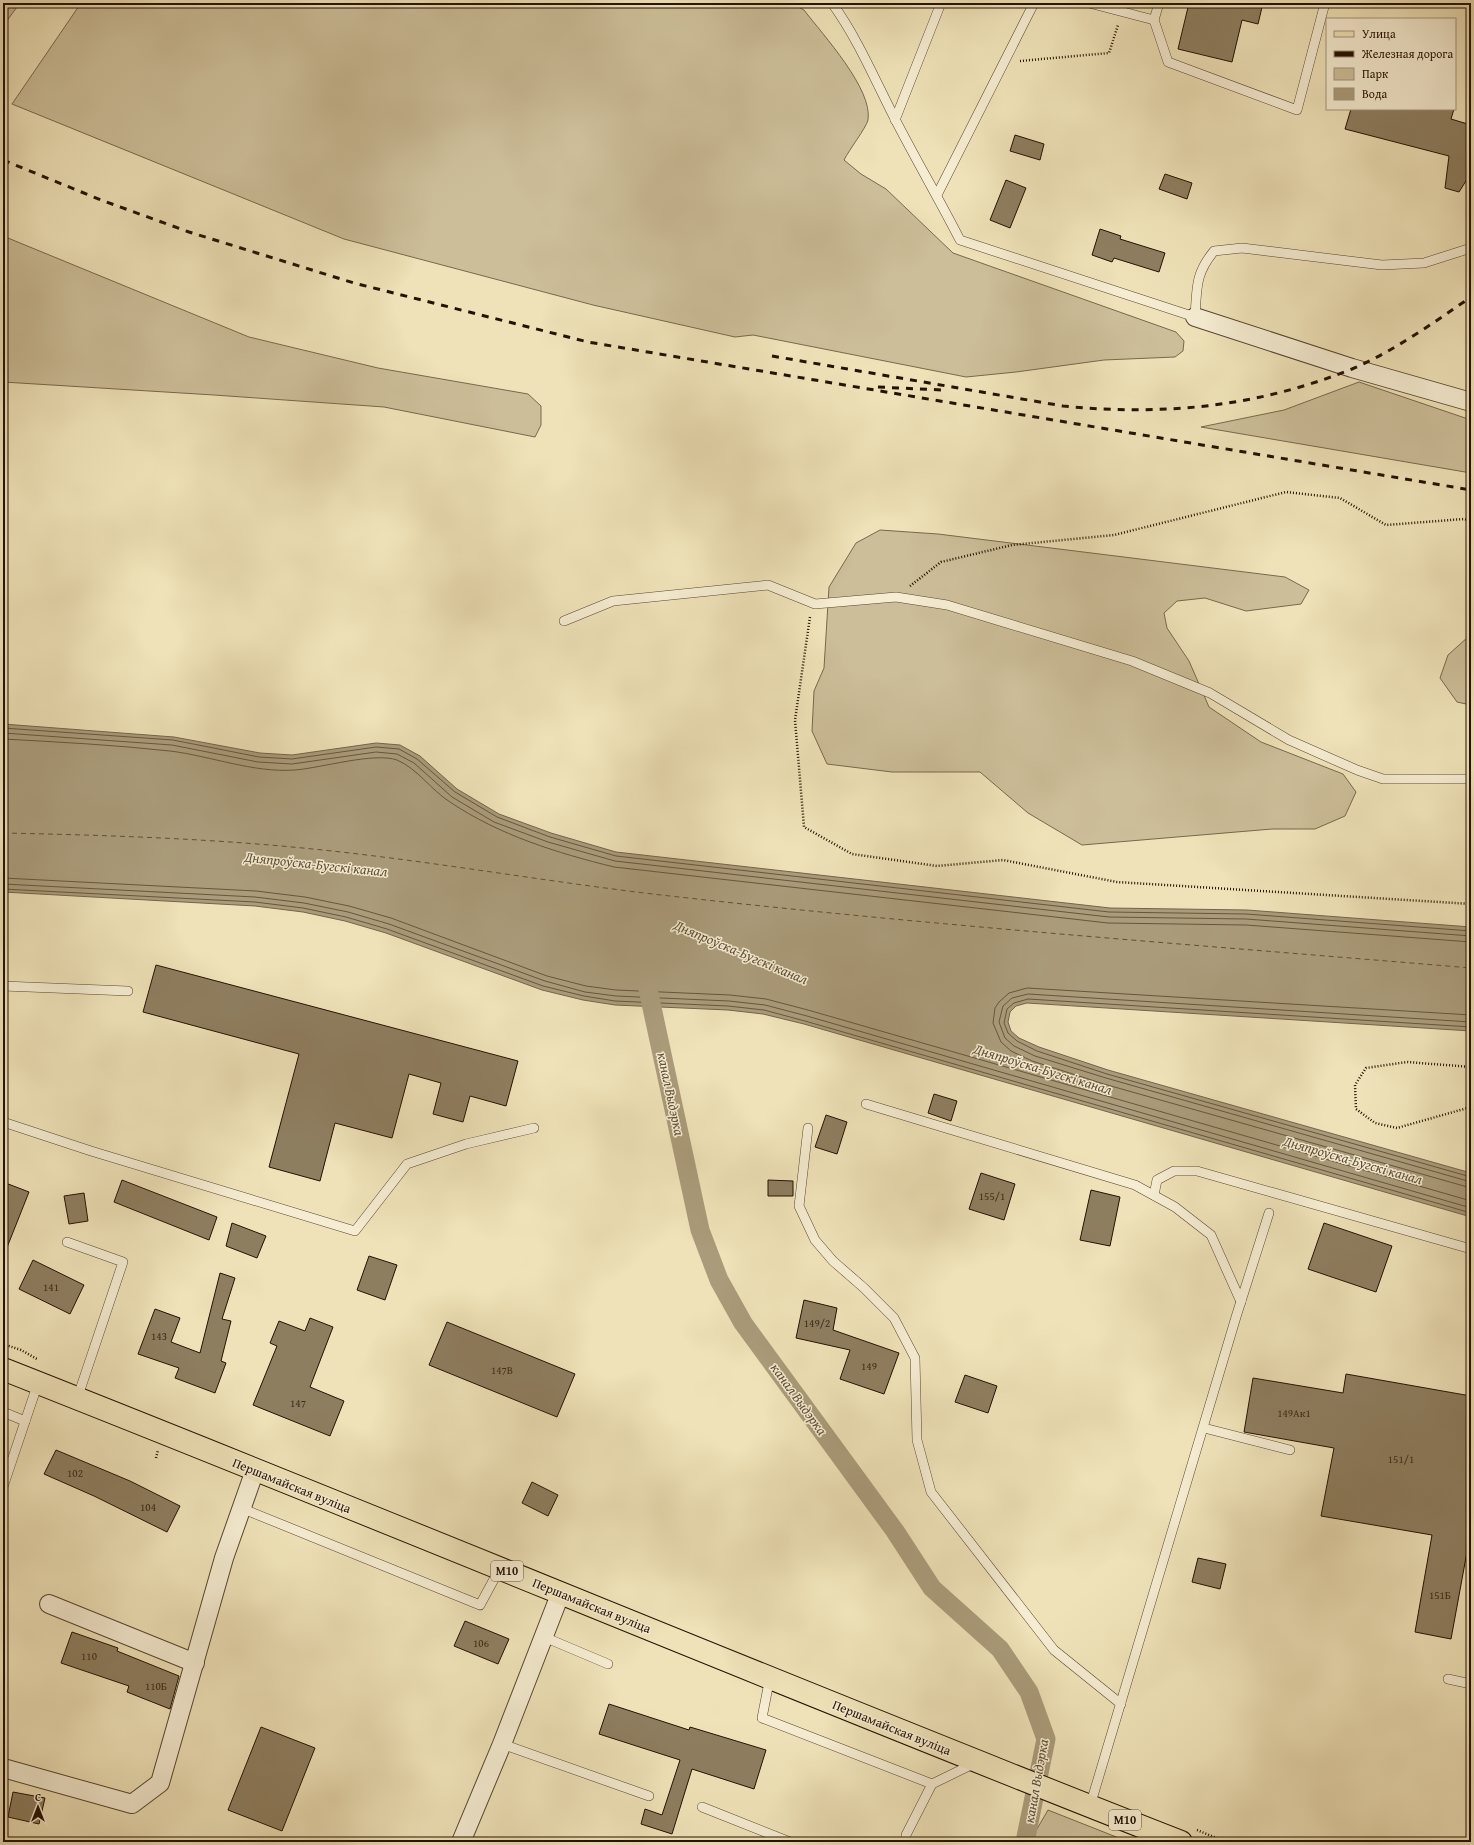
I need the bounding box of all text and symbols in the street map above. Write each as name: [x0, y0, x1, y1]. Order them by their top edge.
legend: [1326, 18, 1456, 110]
text: Улица: [1362, 25, 1396, 42]
text: Железная дорога: [1361, 45, 1453, 62]
text: Парк: [1362, 65, 1389, 82]
text: Вода: [1362, 85, 1387, 102]
water label: Дняпроўска-Бугскі канал: [242, 846, 389, 882]
water label: Дняпроўска-Бугскі канал: [670, 914, 812, 990]
water label: Дняпроўска-Бугскі канал: [970, 1038, 1115, 1100]
water label: канал Выдэрка: [652, 1051, 690, 1138]
water label: Дняпроўска-Бугскі канал: [1280, 1130, 1426, 1190]
house number: 155/1: [979, 1188, 1005, 1204]
house number: 141: [43, 1279, 59, 1295]
house number: 149/2: [804, 1315, 830, 1331]
house number: 143: [151, 1328, 167, 1344]
house number: 149: [861, 1358, 877, 1374]
water label: канал Выдэрка: [766, 1359, 832, 1440]
house number: 147В: [491, 1362, 513, 1378]
house number: 147: [290, 1395, 306, 1411]
house number: 149Ак1: [1277, 1405, 1311, 1421]
house number: 151/1: [1388, 1451, 1414, 1467]
street label: Першамайская вуліца: [230, 1453, 355, 1518]
house number: 102: [67, 1465, 83, 1481]
house number: 104: [140, 1499, 156, 1515]
road number: М10: [491, 1561, 523, 1581]
street label: Першамайская вуліца: [530, 1573, 655, 1638]
house number: 151Б: [1429, 1587, 1451, 1603]
house number: 106: [473, 1635, 489, 1651]
house number: 110: [81, 1648, 97, 1664]
house number: 110Б: [145, 1678, 167, 1694]
street label: Першамайская вуліца: [830, 1695, 955, 1760]
water label: канал Выдэрка: [1019, 1737, 1053, 1824]
north arrow: [18, 1787, 58, 1827]
text: С: [35, 1789, 41, 1805]
road number: М10: [1109, 1810, 1141, 1830]

